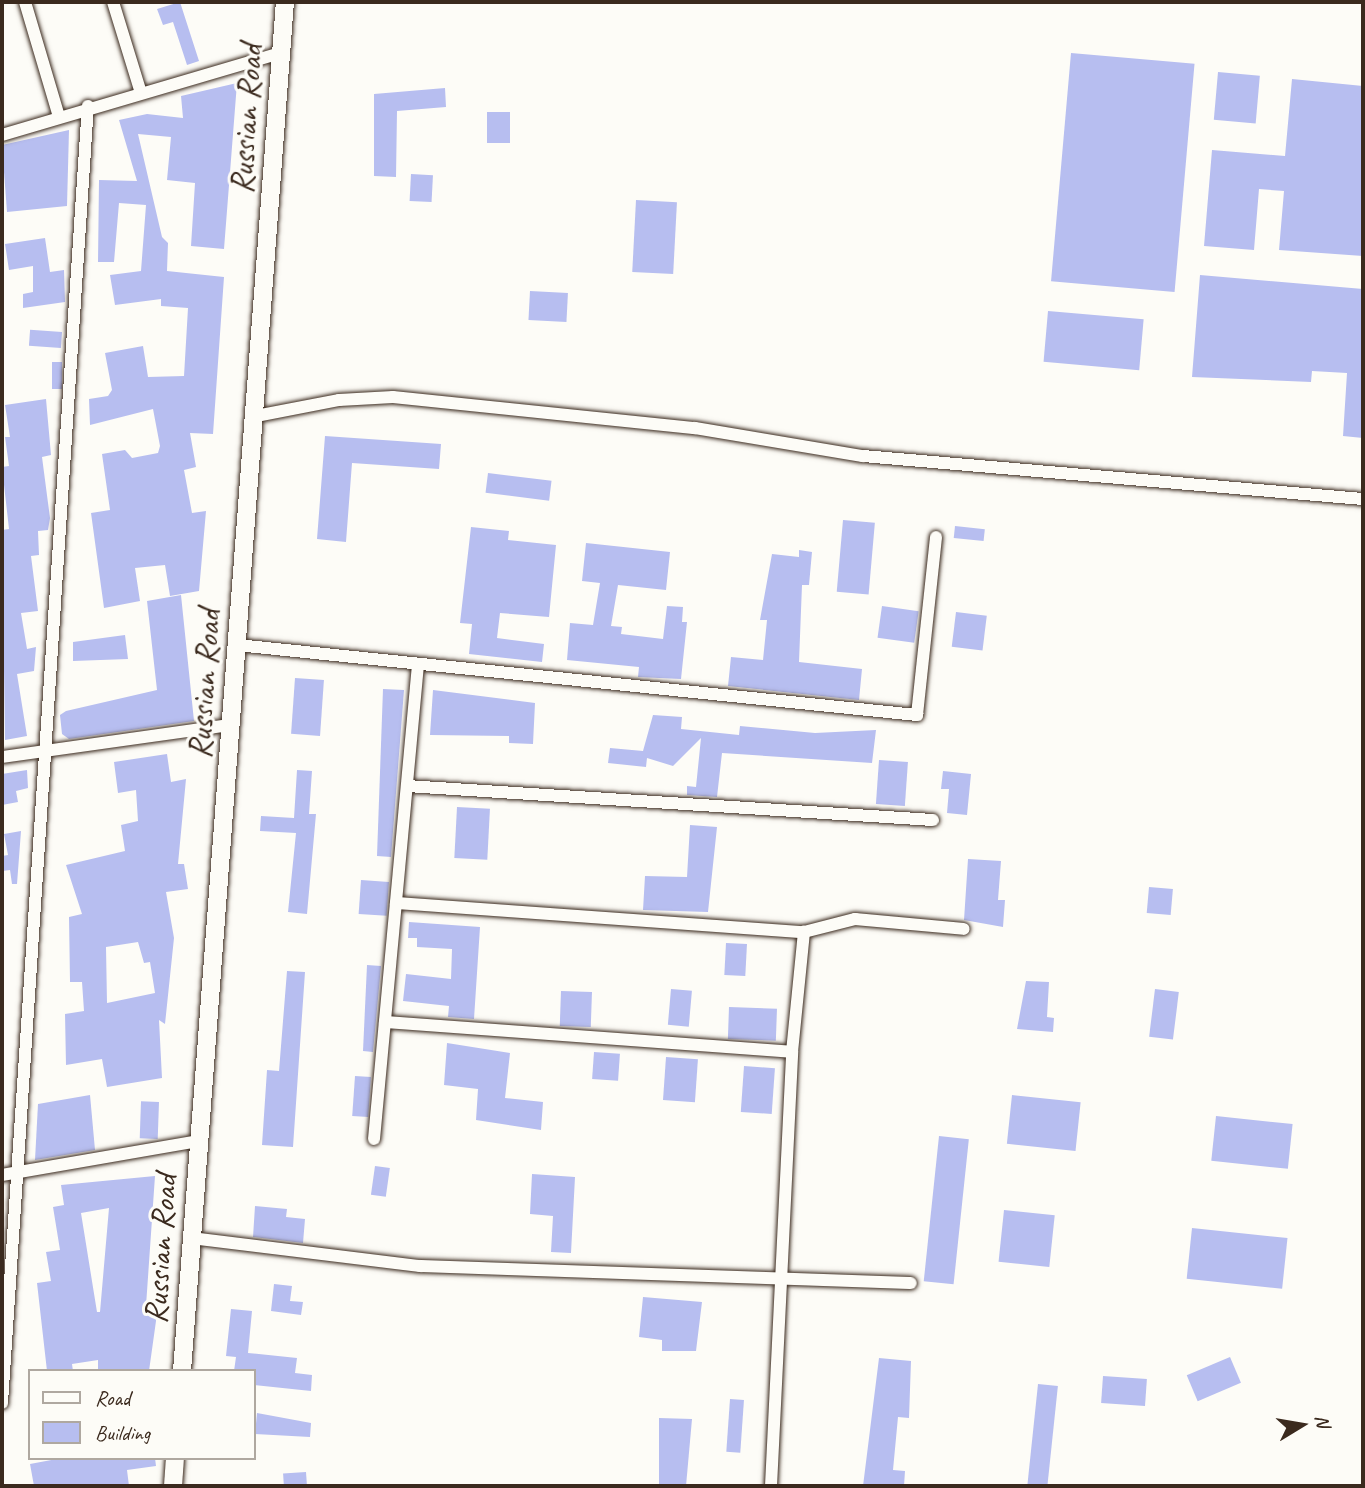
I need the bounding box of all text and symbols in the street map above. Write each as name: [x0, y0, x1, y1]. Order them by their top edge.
street label: Russian Road: [222, 43, 272, 195]
street label: Russian Road: [180, 608, 230, 760]
street label: Russian Road: [136, 1173, 186, 1325]
legend: [28, 1369, 256, 1460]
text: Road: [95, 1385, 130, 1411]
north arrow: [1267, 1390, 1337, 1460]
text: N: [1310, 1413, 1336, 1429]
text: Building: [95, 1420, 150, 1446]

